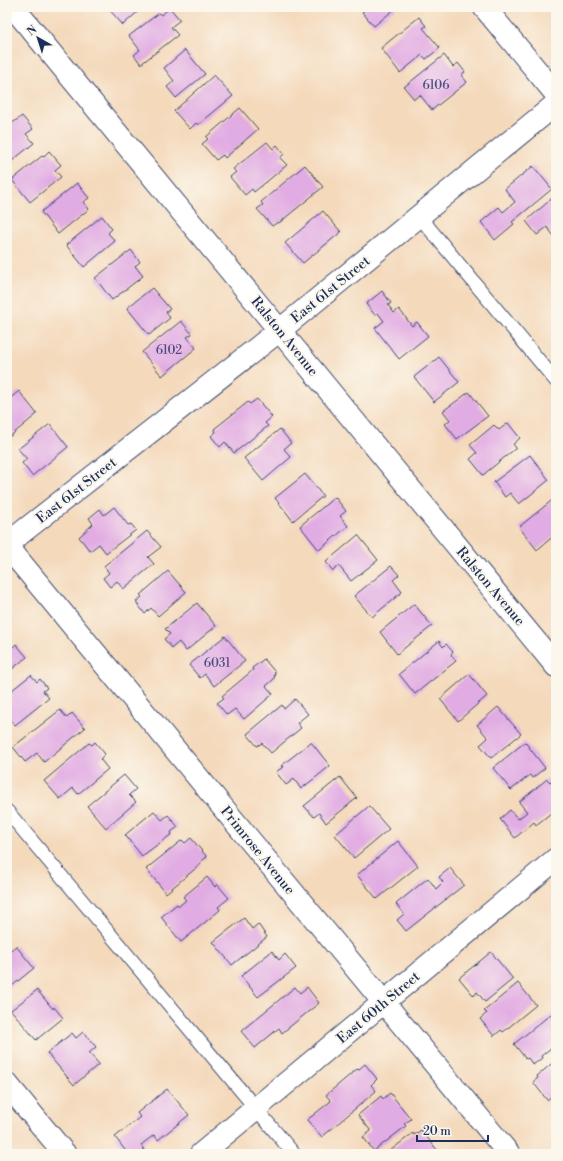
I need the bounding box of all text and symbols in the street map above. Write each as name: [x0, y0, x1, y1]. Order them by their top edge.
north arrow: [18, 18, 58, 58]
text: N: [25, 23, 40, 39]
house number: 6106: [423, 78, 449, 93]
street label: East 61st Street: [287, 252, 374, 327]
street label: Ralston Avenue: [247, 293, 322, 380]
house number: 6102: [156, 343, 182, 358]
street label: East 61st Street: [33, 454, 120, 528]
street label: Ralston Avenue: [452, 544, 528, 630]
house number: 6031: [204, 656, 231, 671]
street label: Primrose Avenue: [216, 803, 298, 899]
street label: East 60th Street: [333, 968, 424, 1048]
scale bar: [417, 1117, 488, 1143]
text: 20 m: [423, 1124, 451, 1139]

